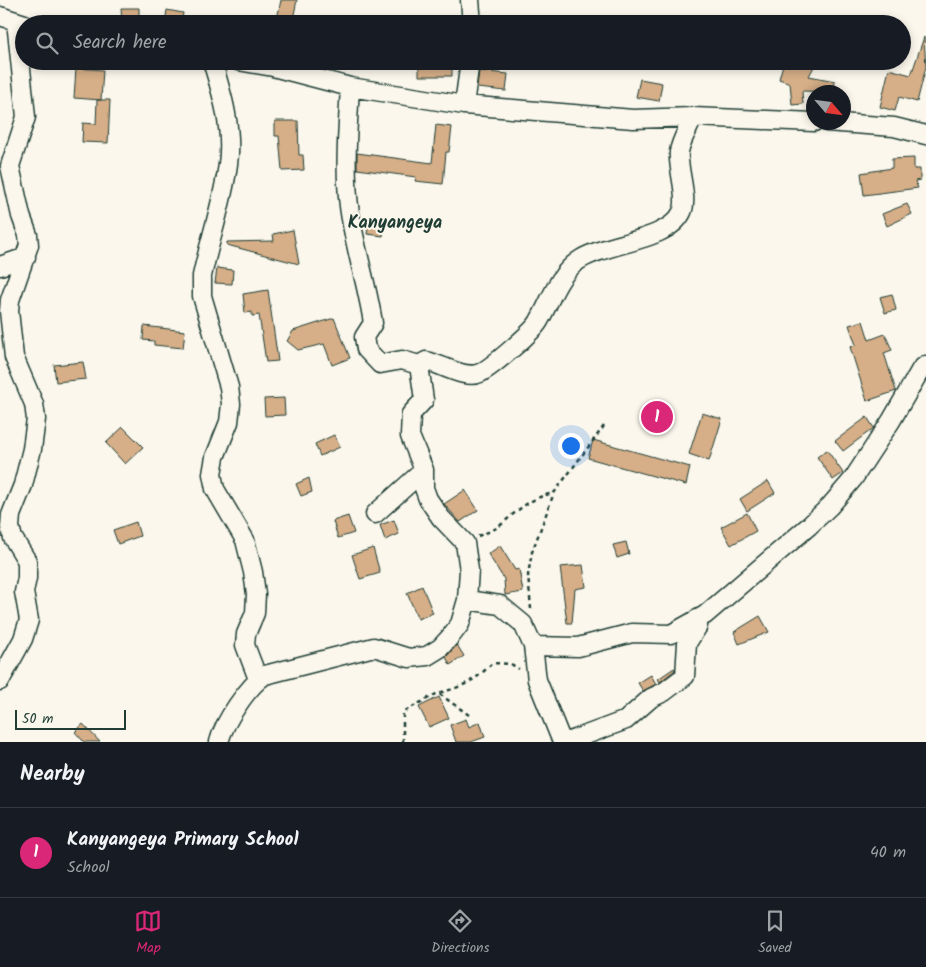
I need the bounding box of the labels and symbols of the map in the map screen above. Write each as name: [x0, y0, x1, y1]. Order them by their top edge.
north arrow: [806, 85, 851, 130]
district label: Kanyangeya: [348, 209, 442, 238]
pin: 1: [641, 398, 673, 436]
your location: [558, 433, 584, 459]
scale bar: [15, 707, 126, 730]

